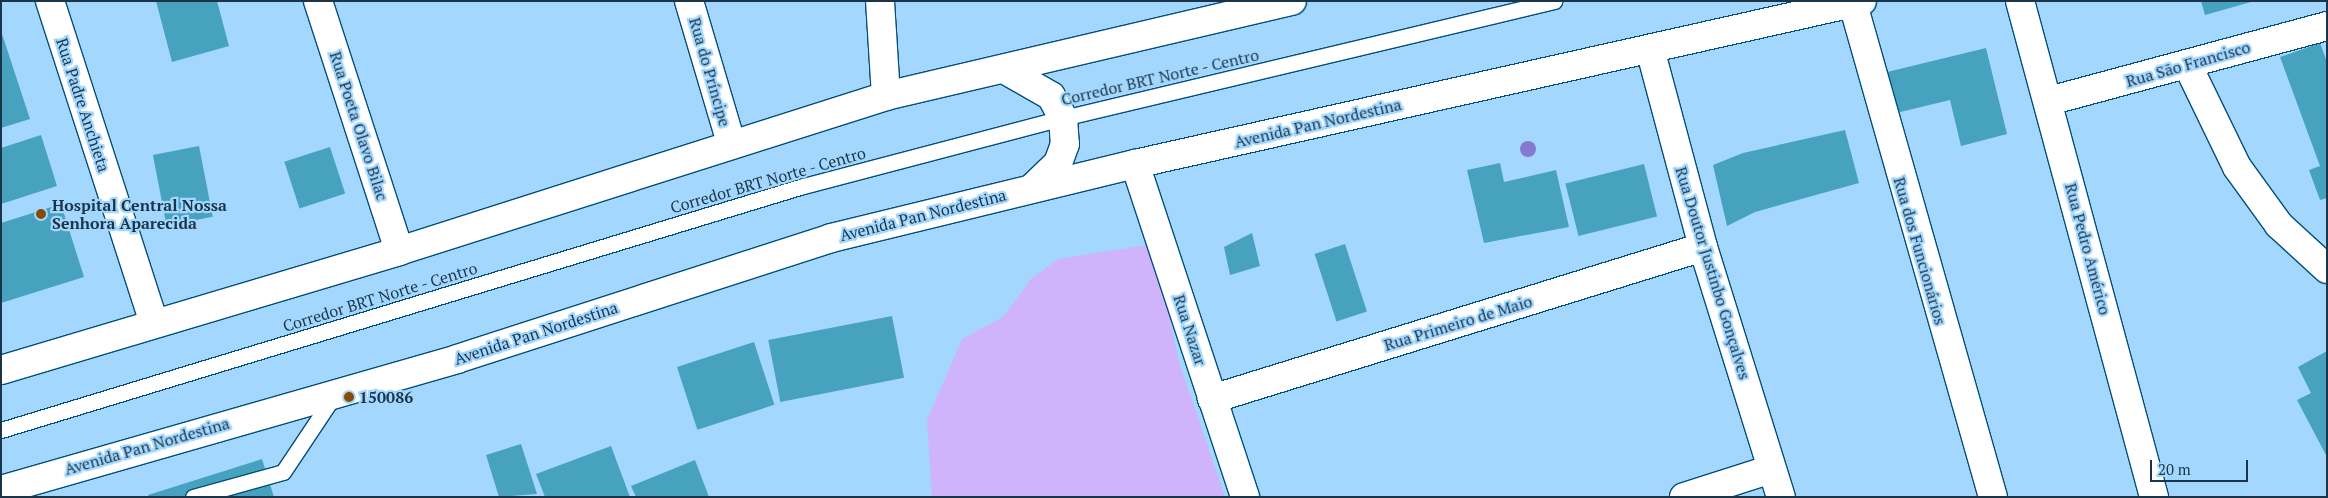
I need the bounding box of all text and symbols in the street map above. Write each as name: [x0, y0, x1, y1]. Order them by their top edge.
street label: Rua do Príncipe: [685, 15, 735, 129]
street label: Rua Padre Anchieta: [52, 35, 114, 175]
street label: Rua São Francisco: [2124, 37, 2252, 91]
street label: Corredor BRT Norte - Centro: [1059, 45, 1261, 109]
street label: Rua Poeta Olavo Bilac: [326, 49, 392, 203]
street label: Avenida Pan Nordestina: [1233, 94, 1403, 152]
street label: Corredor BRT Norte - Centro: [668, 143, 868, 217]
street label: Rua Doutor Justinbo Gonçalves: [1671, 164, 1755, 382]
street label: Rua dos Funcionários: [1890, 175, 1950, 327]
street label: Rua Pedro Américo: [2061, 181, 2115, 317]
street label: Avenida Pan Nordestina: [838, 185, 1008, 245]
place label: Hospital Central Nossa Senhora Aparecida: [52, 195, 227, 233]
marker: Hospital Central Nossa Senhora Aparecida: [34, 207, 48, 221]
street label: Corredor BRT Norte - Centro: [280, 258, 480, 336]
street label: Rua Primeiro de Maio: [1382, 291, 1534, 355]
street label: Rua Nazar: [1170, 292, 1210, 368]
street label: Avenida Pan Nordestina: [452, 297, 620, 369]
place label: 150086: [359, 387, 413, 407]
marker: 150086: [343, 391, 355, 403]
street label: Avenida Pan Nordestina: [62, 413, 232, 479]
scale bar: [2153, 450, 2250, 482]
text: 20 m: [2158, 459, 2191, 479]

